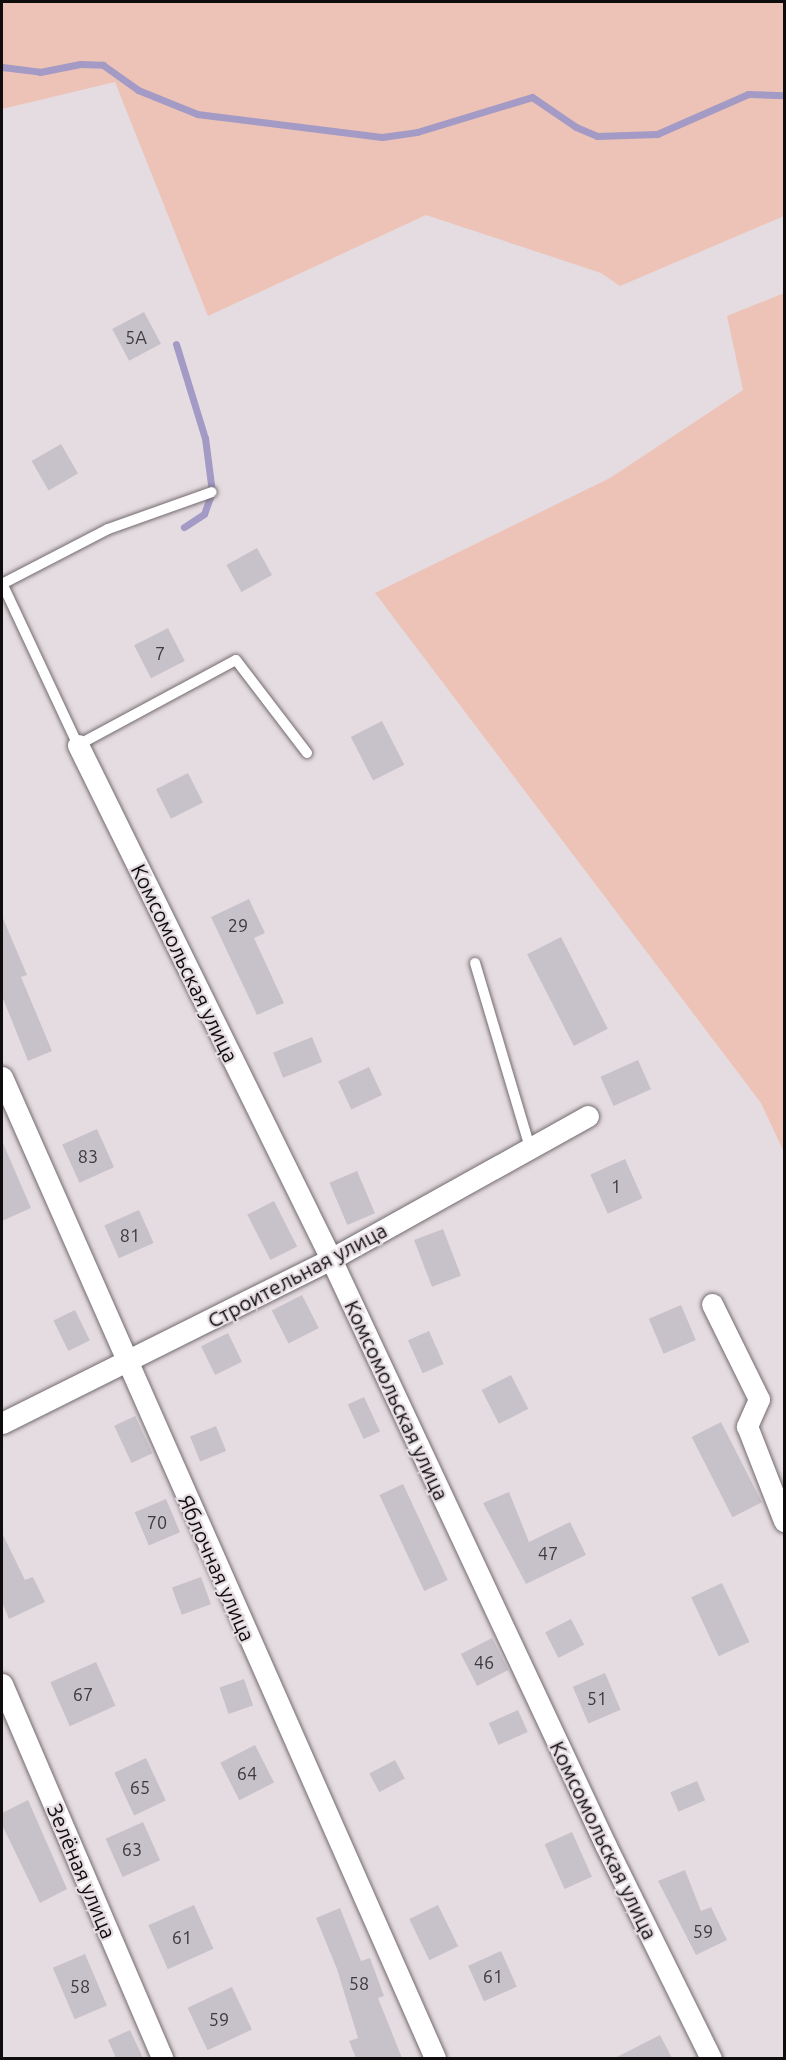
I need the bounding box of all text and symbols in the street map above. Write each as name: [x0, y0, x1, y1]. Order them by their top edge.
house number: 5А: [125, 326, 147, 348]
house number: 7: [155, 642, 165, 664]
street label: Комсомольская улица: [126, 860, 244, 1066]
house number: 29: [228, 914, 248, 936]
house number: 83: [78, 1145, 98, 1167]
house number: 1: [611, 1175, 621, 1197]
street label: Строительная улица: [203, 1217, 391, 1333]
house number: 81: [120, 1224, 140, 1246]
street label: Комсомольская улица: [340, 1296, 454, 1504]
street label: Яблочная улица: [173, 1491, 261, 1645]
house number: 70: [147, 1511, 167, 1533]
house number: 47: [538, 1542, 558, 1564]
house number: 46: [474, 1651, 494, 1673]
house number: 67: [73, 1683, 93, 1705]
house number: 51: [587, 1687, 607, 1709]
street label: Комсомольская улица: [545, 1737, 663, 1943]
house number: 64: [237, 1762, 257, 1784]
house number: 65: [130, 1776, 150, 1798]
street label: Зелёная улица: [42, 1800, 122, 1942]
house number: 63: [122, 1838, 142, 1860]
house number: 59: [693, 1920, 713, 1942]
house number: 61: [172, 1926, 192, 1948]
house number: 61: [483, 1965, 503, 1987]
house number: 58: [349, 1972, 369, 1994]
house number: 58: [70, 1975, 90, 1997]
house number: 59: [209, 2008, 229, 2030]

